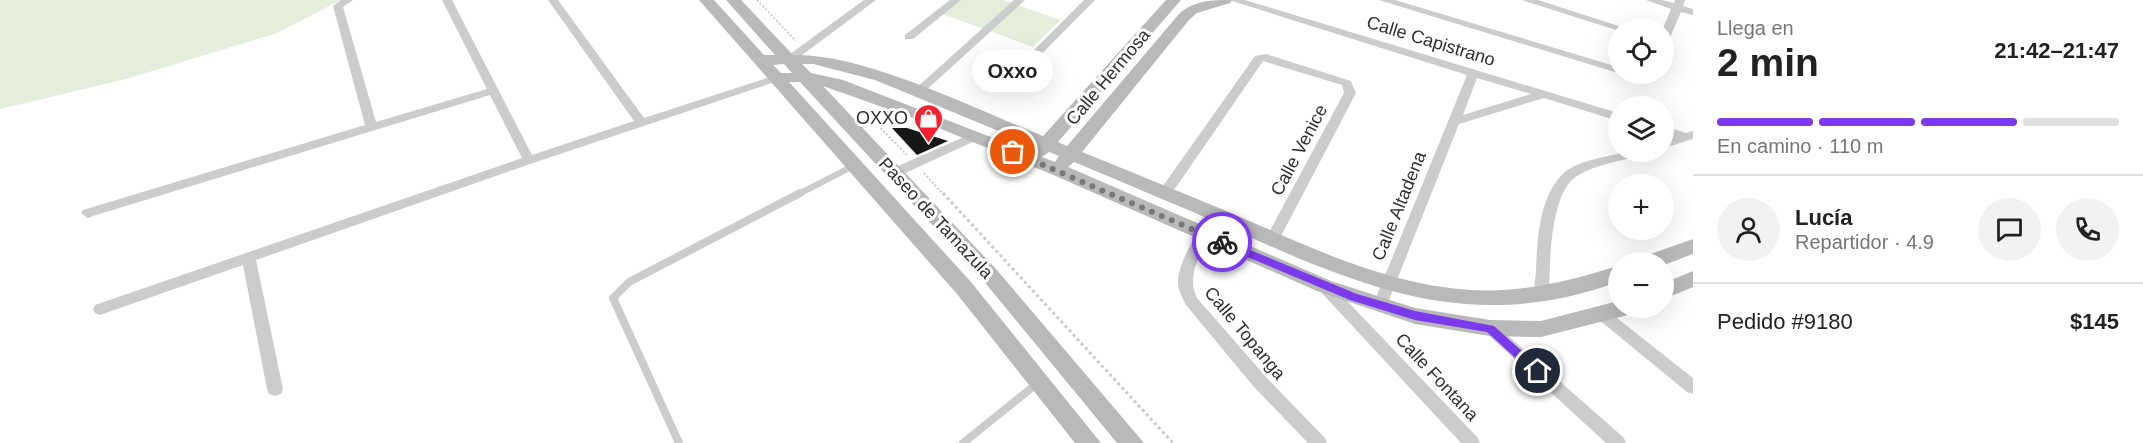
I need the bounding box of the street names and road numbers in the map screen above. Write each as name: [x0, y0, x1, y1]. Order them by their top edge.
street label: Calle Capistrano: [1364, 12, 1498, 70]
street label: Calle Hermosa: [1062, 24, 1155, 129]
street label: Calle Venice: [1267, 101, 1331, 199]
street label: Calle Altadena: [1368, 148, 1430, 264]
street label: Paseo de Tamazula: [875, 153, 998, 283]
street label: Calle Topanga: [1200, 283, 1290, 384]
street label: Calle Fontana: [1391, 329, 1483, 426]

